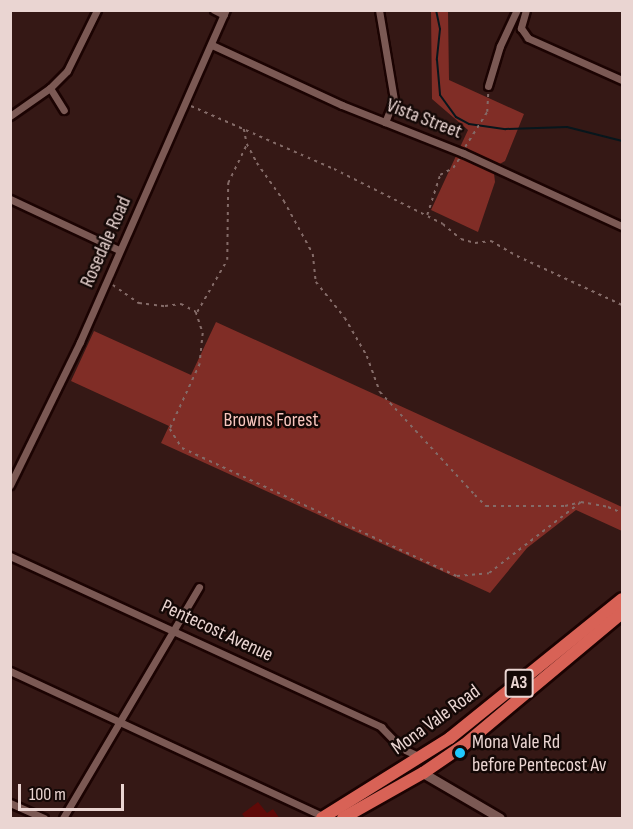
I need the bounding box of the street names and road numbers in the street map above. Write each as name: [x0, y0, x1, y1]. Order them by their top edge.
street label: Vista Street: [383, 94, 465, 144]
street label: Rosedale Road: [75, 193, 137, 291]
street label: Pentecost Avenue: [157, 595, 277, 667]
road number: A3: [504, 668, 534, 698]
street label: Mona Vale Road: [387, 680, 485, 760]

